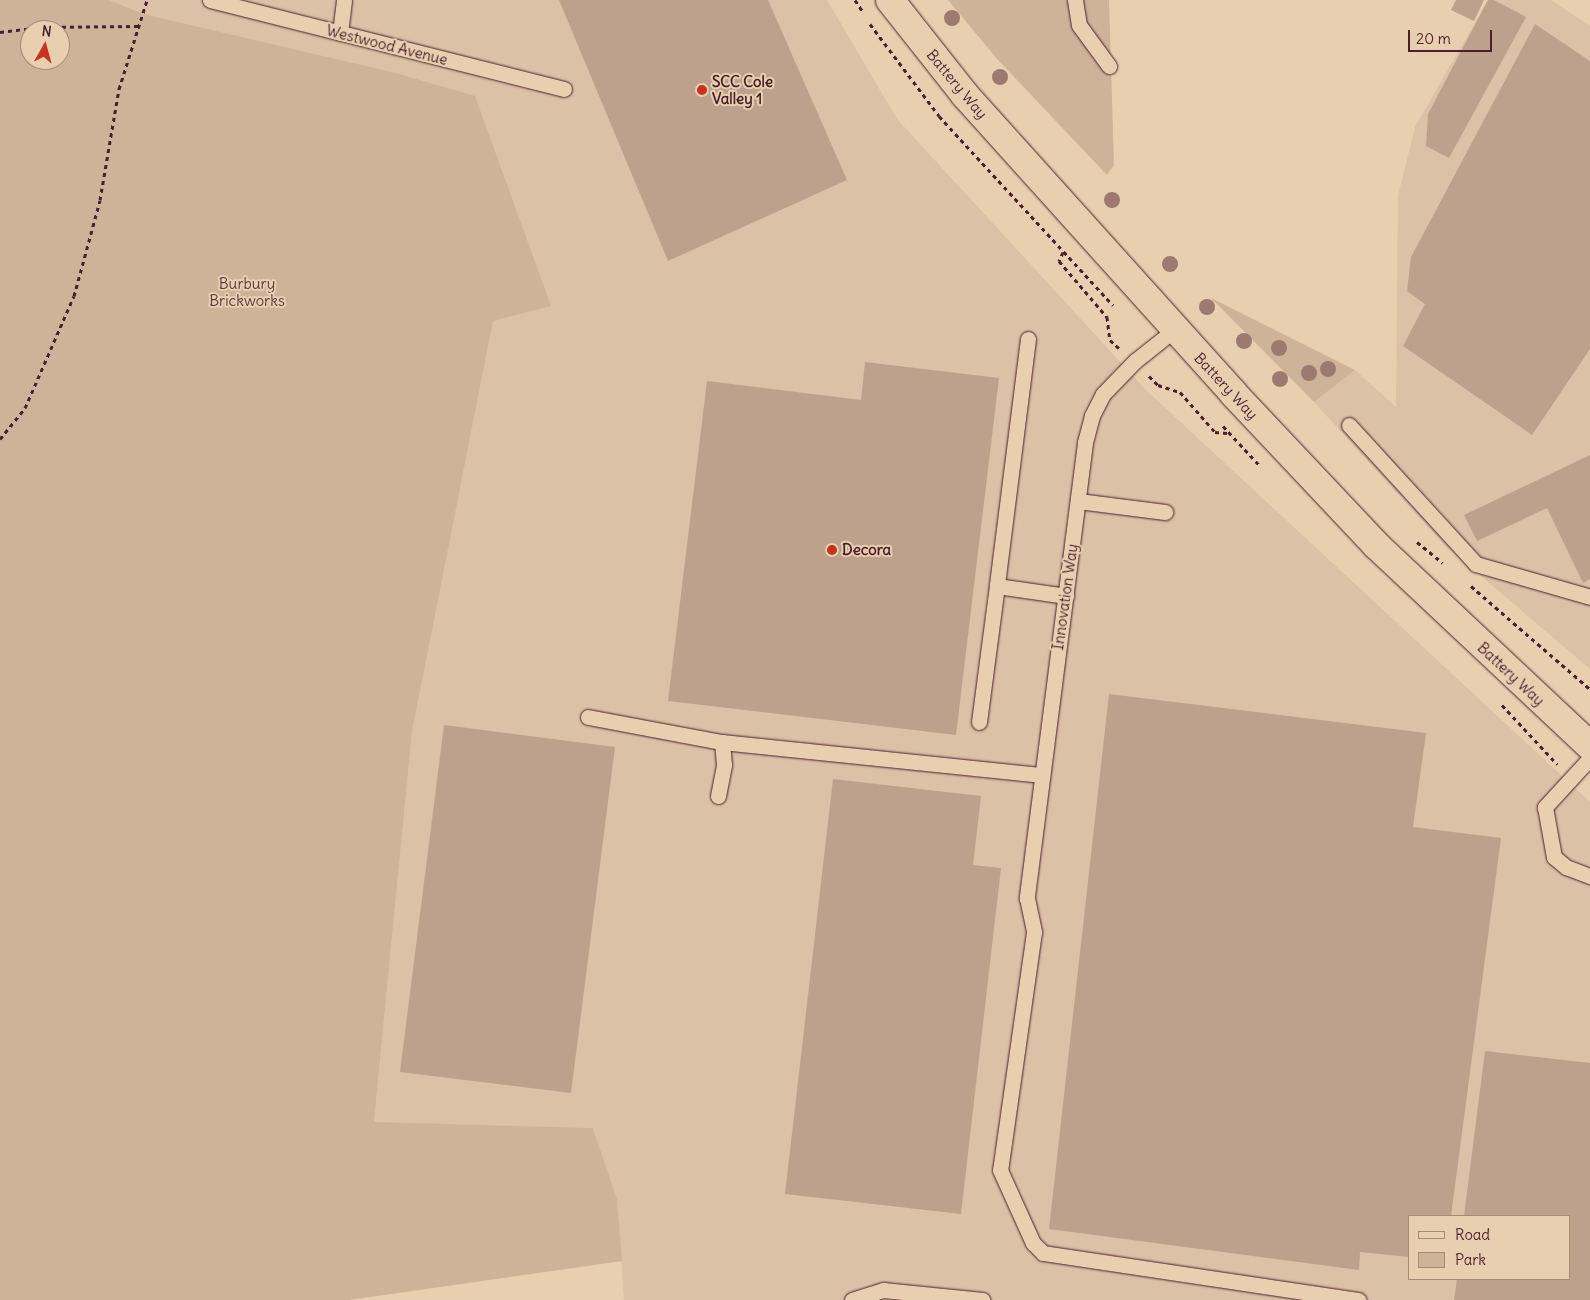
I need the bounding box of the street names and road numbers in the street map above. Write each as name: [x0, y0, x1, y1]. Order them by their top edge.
street label: Westwood Avenue: [324, 21, 450, 69]
street label: Battery Way: [923, 46, 991, 122]
street label: Battery Way: [1191, 349, 1261, 423]
street label: Innovation Way: [1049, 543, 1081, 651]
street label: Battery Way: [1474, 639, 1548, 709]

